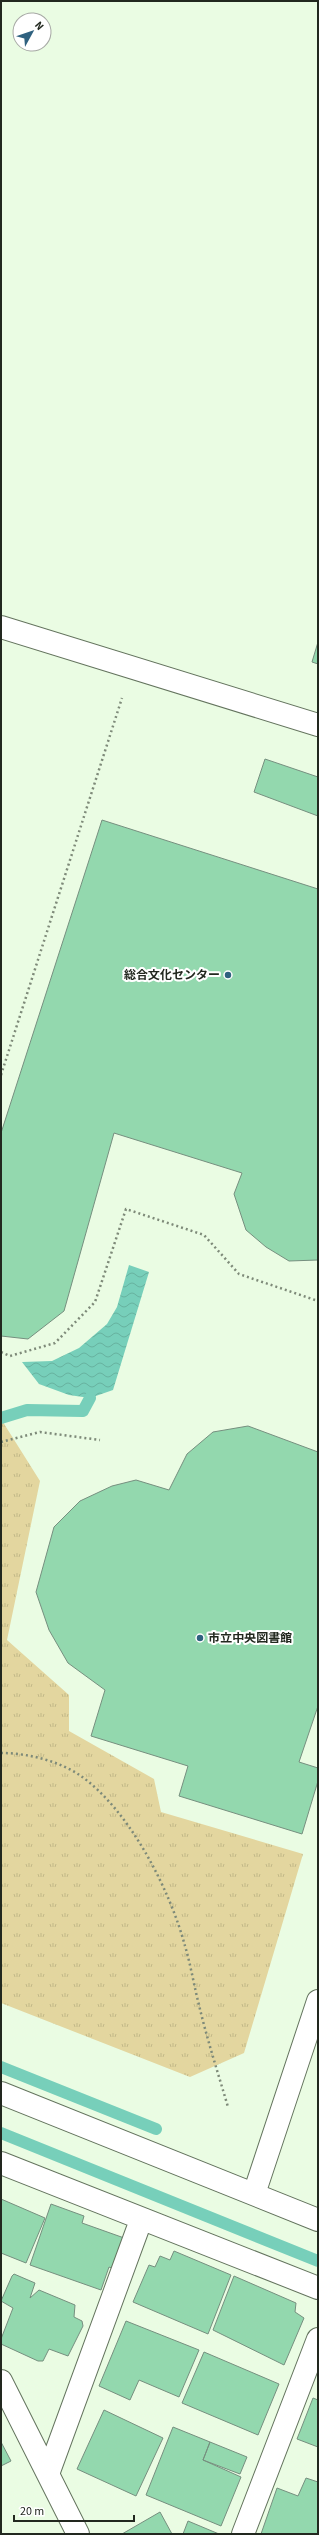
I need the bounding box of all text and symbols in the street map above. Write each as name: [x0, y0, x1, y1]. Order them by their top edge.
north arrow: [12, 12, 52, 52]
text: N: [31, 18, 47, 34]
place label: 総合文化センター: [124, 967, 220, 984]
marker: 総合文化センター: [223, 970, 233, 980]
place label: 市立中央図書館: [208, 1630, 292, 1647]
marker: 市立中央図書館: [195, 1633, 205, 1643]
scale bar: [14, 2497, 134, 2523]
text: 20 m: [20, 2503, 44, 2520]

